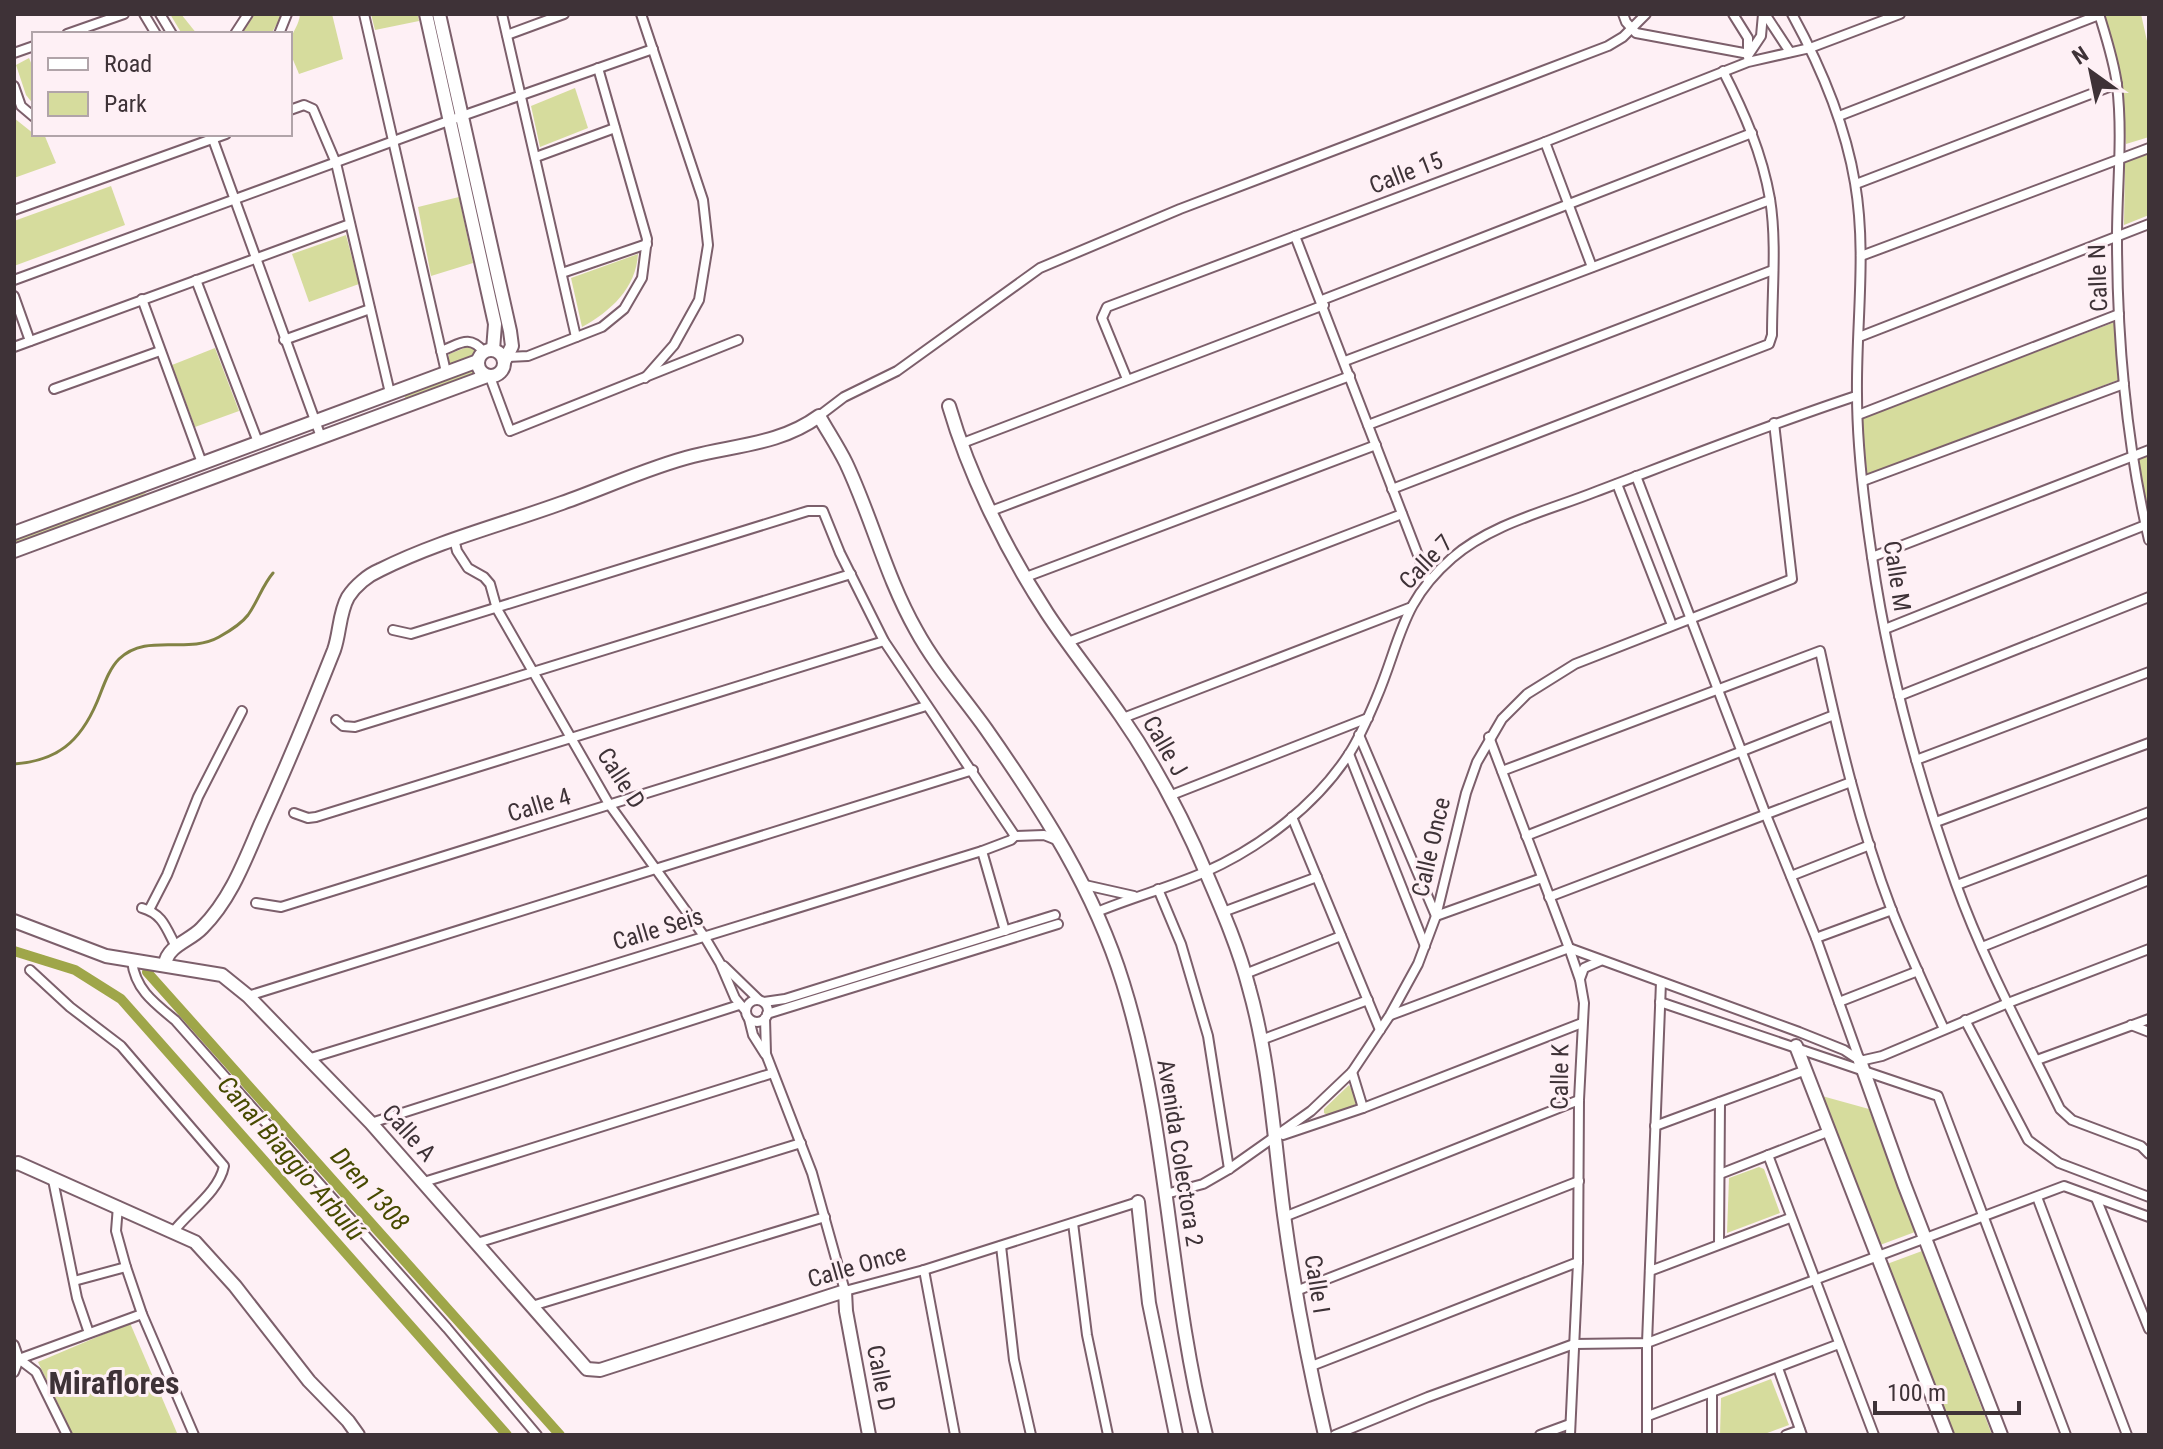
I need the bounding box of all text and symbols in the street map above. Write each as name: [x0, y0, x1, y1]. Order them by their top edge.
legend: [32, 32, 292, 136]
north arrow: [2051, 32, 2131, 112]
text: N: [2068, 41, 2093, 70]
text: Road: [104, 50, 152, 78]
text: Park: [104, 90, 147, 118]
street label: Calle 15: [1365, 146, 1447, 200]
street label: Calle N: [2083, 244, 2113, 312]
street label: Calle 7: [1393, 529, 1459, 595]
street label: Calle M: [1878, 539, 1916, 613]
street label: Calle J: [1137, 711, 1193, 781]
street label: Calle D: [591, 742, 651, 814]
street label: Calle 4: [504, 782, 574, 828]
street label: Calle Once: [1406, 795, 1456, 899]
street label: Calle Seis: [609, 902, 707, 956]
street label: Calle K: [1545, 1044, 1575, 1110]
street label: Avenida Colectora 2: [1151, 1058, 1209, 1248]
water label: Canal Biaggio Arbulú: [211, 1070, 371, 1247]
street label: Calle A: [376, 1099, 442, 1167]
water label: Dren 1308: [325, 1141, 415, 1237]
street label: Calle Once: [804, 1239, 910, 1293]
street label: Calle I: [1299, 1253, 1335, 1315]
street label: Calle D: [861, 1343, 901, 1413]
district label: Miraflores: [48, 1364, 180, 1402]
scale bar: [1875, 1365, 2019, 1415]
text: 100 m: [1887, 1379, 1946, 1407]

